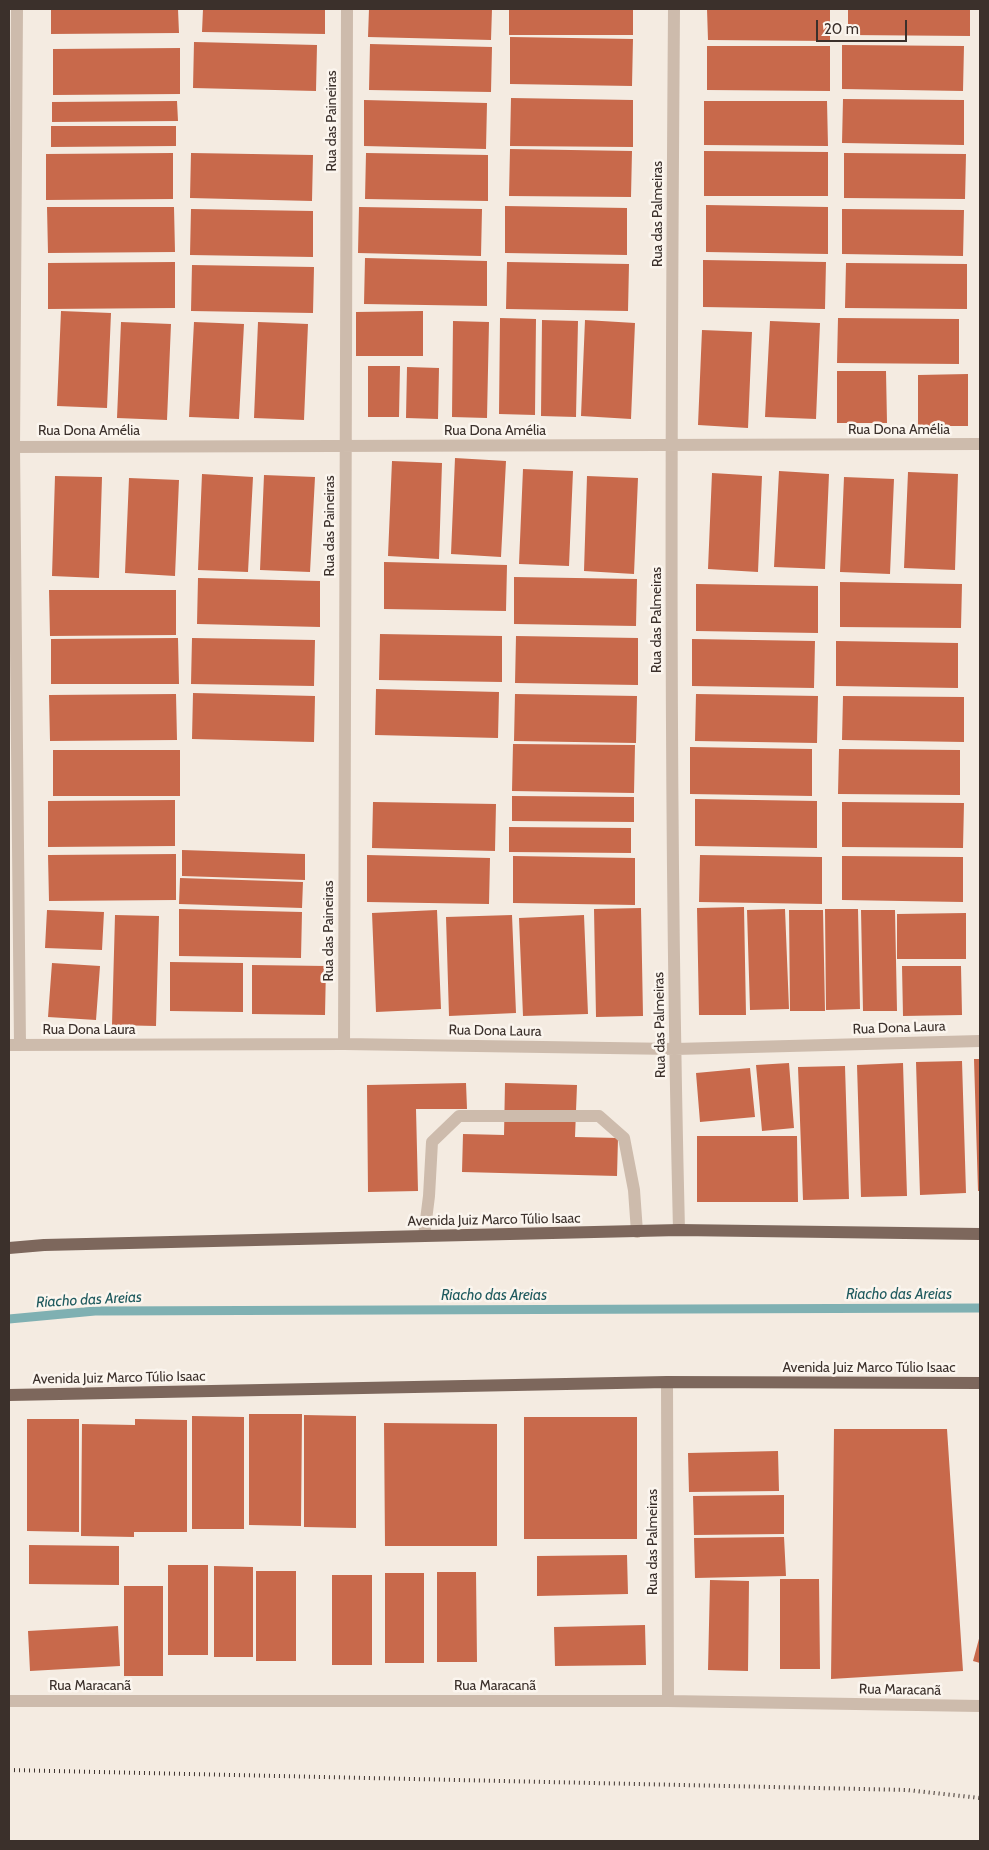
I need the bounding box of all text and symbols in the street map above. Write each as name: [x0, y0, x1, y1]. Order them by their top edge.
scale bar: [819, 10, 910, 42]
text: 20 m: [824, 20, 859, 38]
street label: Rua das Paineiras: [324, 70, 340, 172]
street label: Rua das Palmeiras: [650, 161, 666, 267]
street label: Rua Dona Amélia: [848, 422, 950, 438]
street label: Rua Dona Amélia: [38, 423, 140, 439]
street label: Rua Dona Amélia: [444, 423, 546, 439]
street label: Rua das Paineiras: [322, 475, 338, 577]
street label: Rua das Palmeiras: [649, 567, 665, 673]
street label: Rua das Paineiras: [321, 880, 337, 982]
street label: Rua das Palmeiras: [651, 972, 669, 1078]
street label: Rua Dona Laura: [852, 1018, 946, 1038]
street label: Rua Dona Laura: [42, 1022, 136, 1038]
street label: Rua Dona Laura: [448, 1022, 542, 1040]
street label: Avenida Juiz Marco Túlio Isaac: [407, 1210, 581, 1230]
water label: Riacho das Areias: [846, 1286, 952, 1304]
water label: Riacho das Areias: [441, 1287, 547, 1305]
water label: Riacho das Areias: [36, 1288, 142, 1312]
street label: Avenida Juiz Marco Túlio Isaac: [782, 1360, 956, 1376]
street label: Avenida Juiz Marco Túlio Isaac: [32, 1368, 206, 1388]
street label: Rua das Palmeiras: [645, 1489, 661, 1595]
street label: Rua Maracanã: [49, 1678, 131, 1694]
street label: Rua Maracanã: [454, 1678, 536, 1694]
street label: Rua Maracanã: [859, 1681, 941, 1699]

